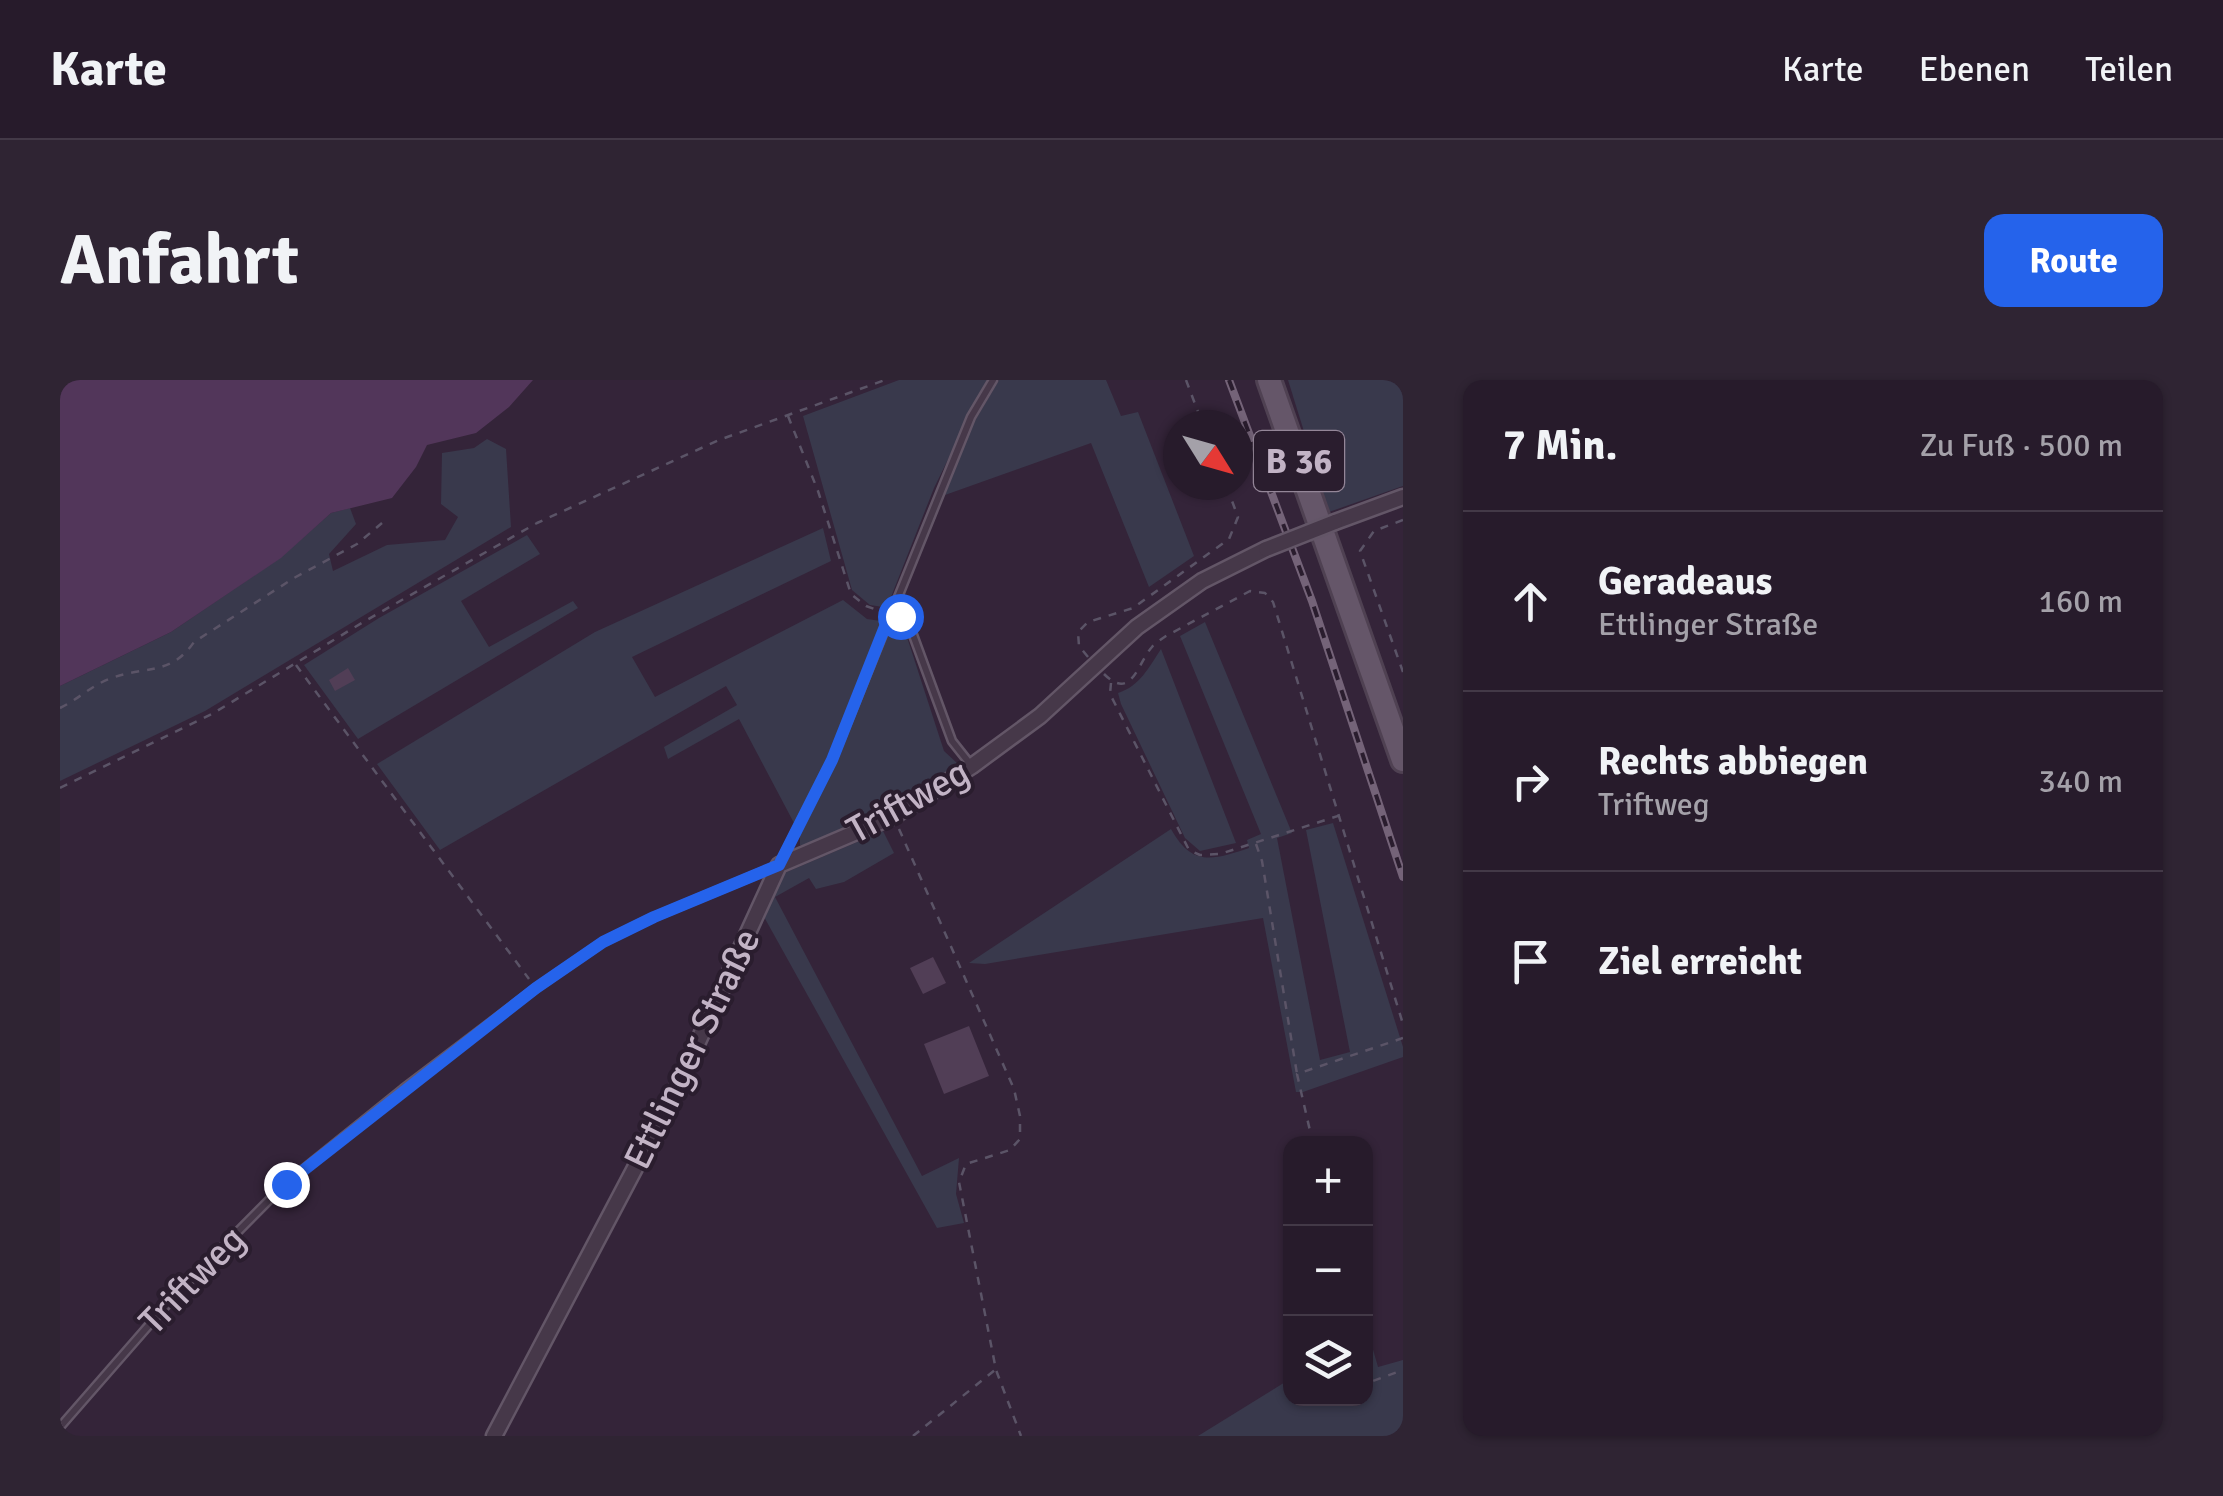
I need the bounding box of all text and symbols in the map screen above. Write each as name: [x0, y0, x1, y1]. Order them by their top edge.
text: Karte: [50, 40, 167, 99]
text: Karte: [1782, 48, 1864, 91]
text: Ebenen: [1919, 48, 2030, 91]
text: Teilen: [2085, 48, 2173, 91]
button: Route: [1984, 214, 2163, 307]
text: Anfahrt: [60, 217, 299, 303]
north arrow: [1163, 410, 1253, 500]
text: 7 Min.: [1503, 420, 1617, 471]
text: Zu Fuß · 500 m: [1920, 426, 2123, 465]
road number: B 36: [1254, 431, 1344, 491]
text: Geradeaus: [1598, 558, 1772, 605]
icon: ahead: [1503, 574, 1558, 629]
text: 160 m: [2039, 582, 2123, 621]
route start: [878, 594, 924, 640]
text: Ettlinger Straße: [1598, 605, 1818, 644]
text: Rechts abbiegen: [1598, 738, 1868, 785]
street label: Triftweg: [839, 748, 977, 854]
icon: right: [1503, 754, 1558, 809]
text: 340 m: [2039, 762, 2123, 801]
text: Triftweg: [1598, 785, 1710, 824]
street label: Ettlinger Straße: [614, 921, 770, 1177]
icon: arrive: [1503, 934, 1558, 989]
text: Ziel erreicht: [1598, 938, 1802, 985]
map controls: [1283, 1136, 1373, 1406]
button: +: [1283, 1136, 1373, 1226]
route end: [264, 1162, 310, 1208]
street label: Triftweg: [129, 1216, 255, 1344]
button: −: [1283, 1226, 1373, 1316]
button: layers: [1283, 1316, 1373, 1406]

